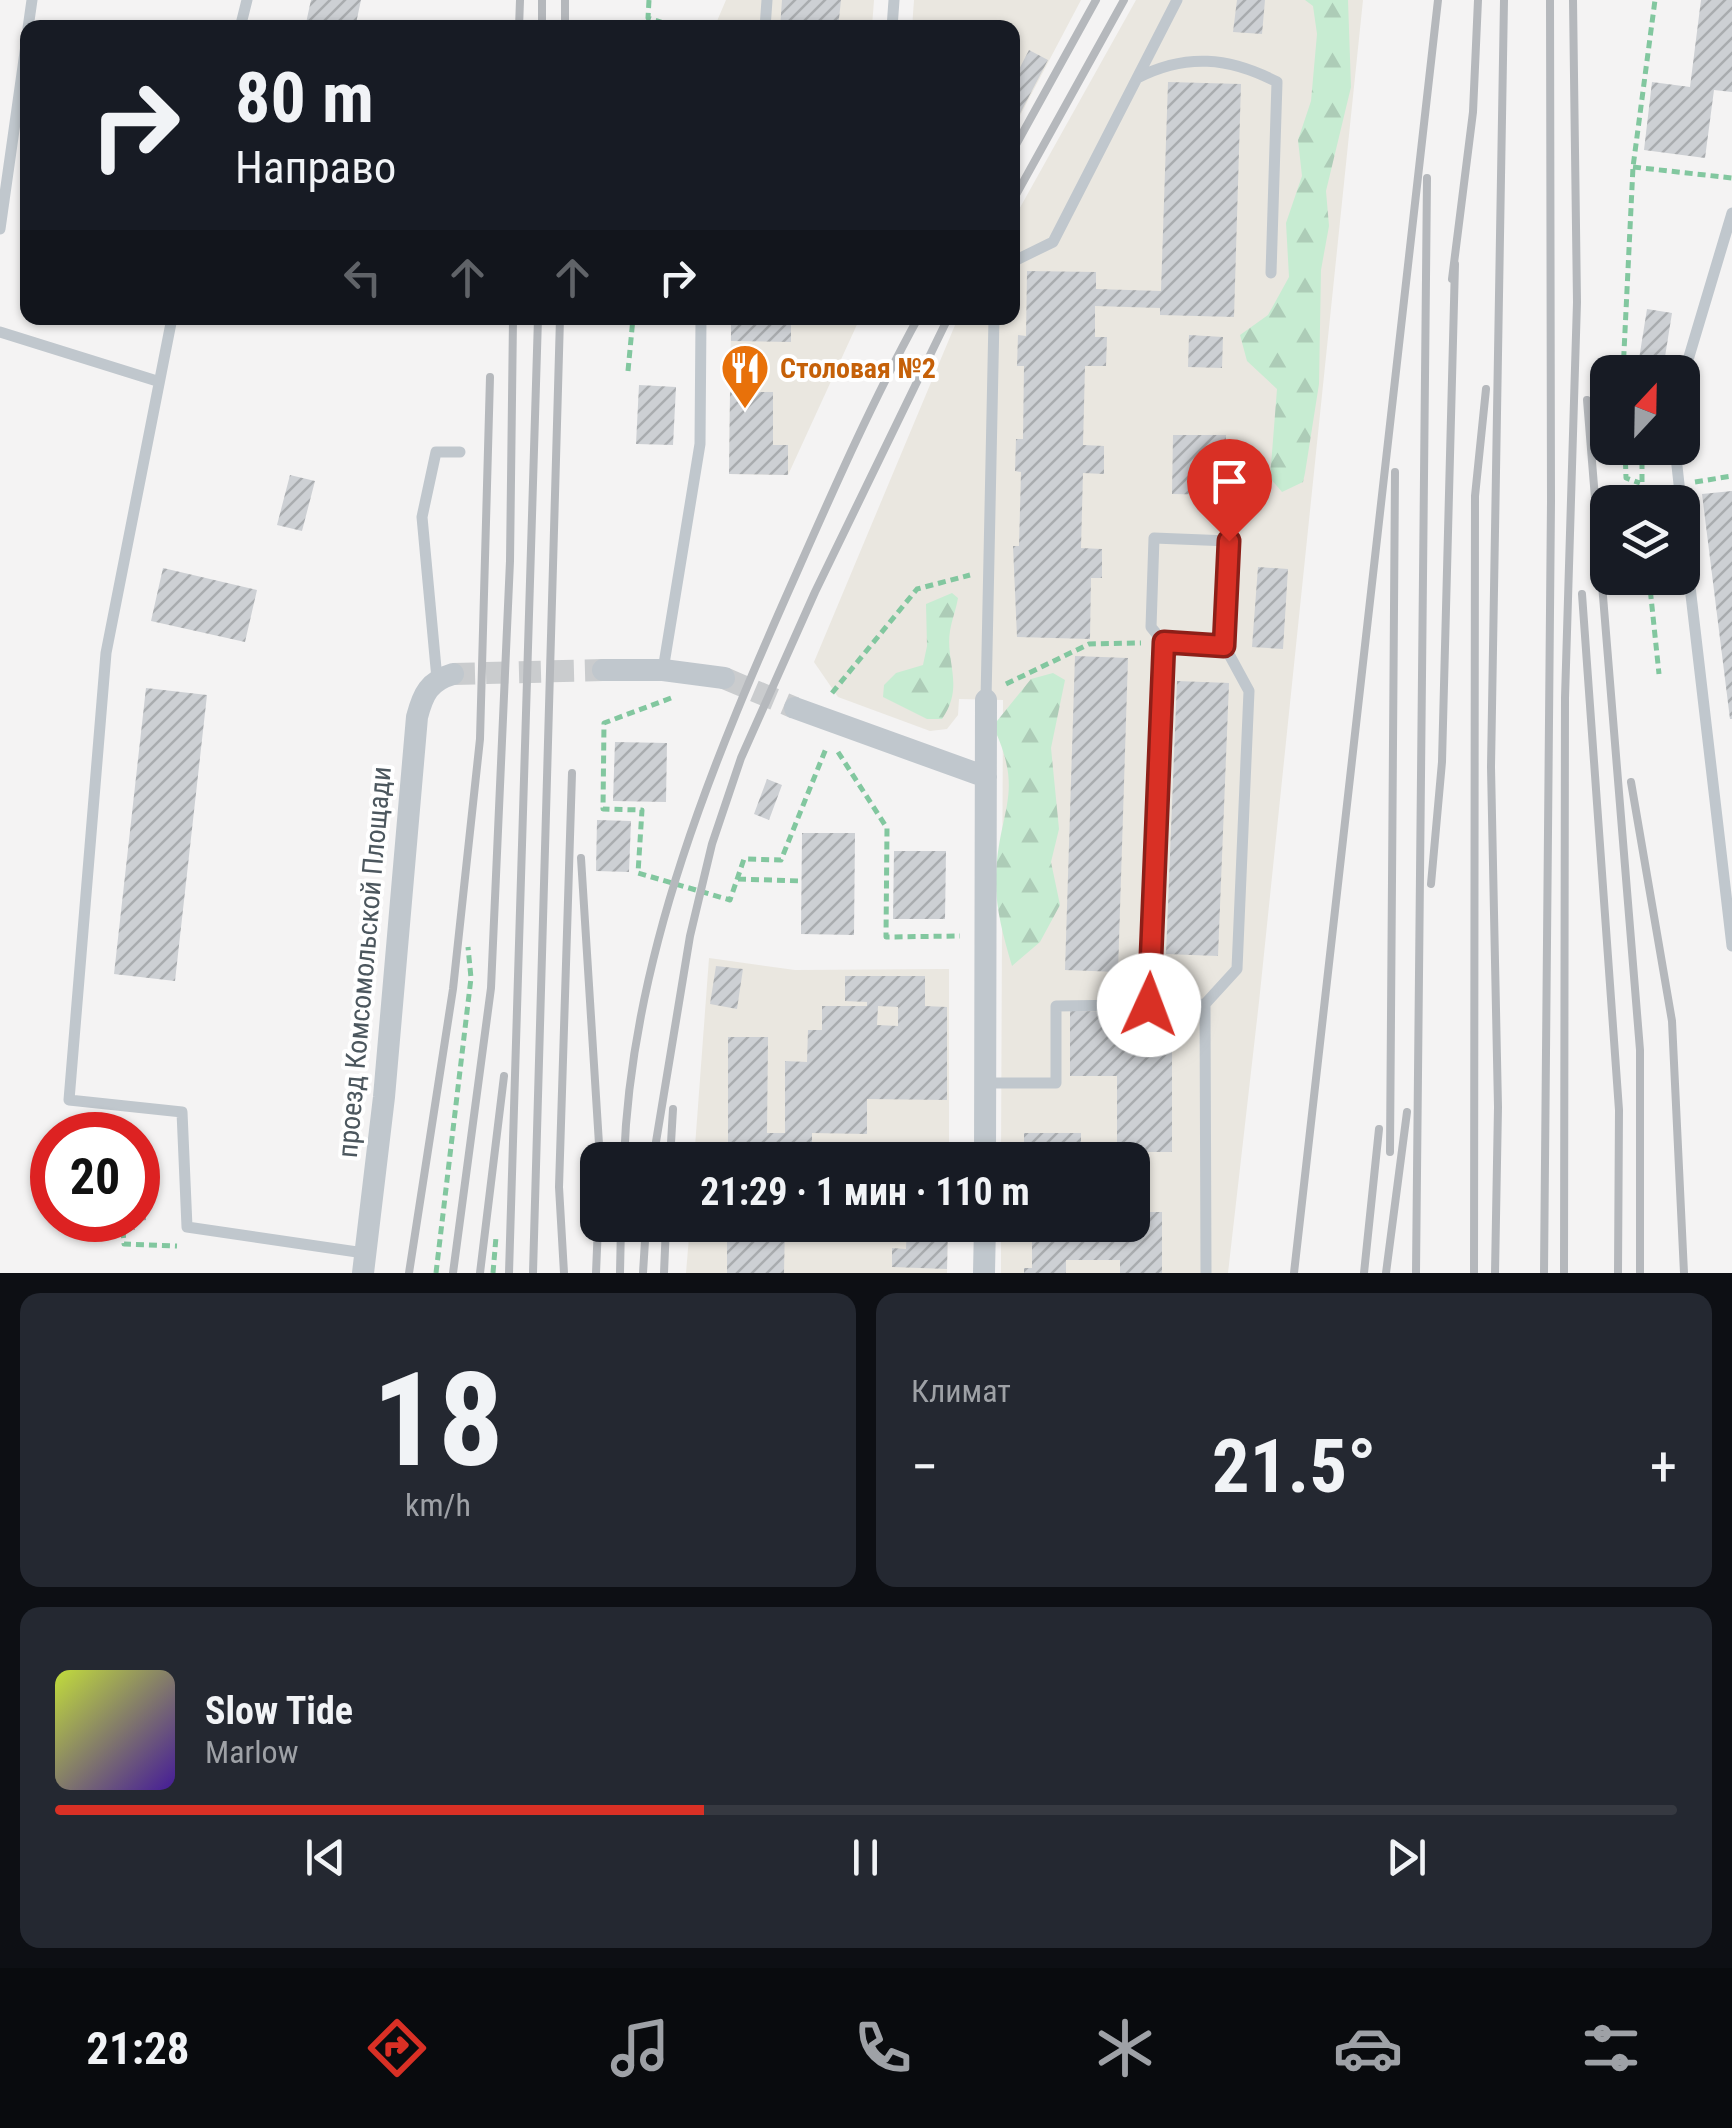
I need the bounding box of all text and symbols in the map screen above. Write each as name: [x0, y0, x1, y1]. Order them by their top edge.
text: 80 m: [235, 57, 374, 139]
icon: right: [70, 60, 200, 190]
text: Направо: [235, 141, 396, 194]
icon: left: [335, 250, 390, 305]
icon: ahead: [440, 250, 495, 305]
icon: ahead: [545, 250, 600, 305]
icon: right: [650, 250, 705, 305]
restaurant icon: Столовая №2: [719, 342, 771, 410]
place label: Столовая №2: [780, 352, 936, 385]
north arrow: [1590, 355, 1700, 465]
map controls: [1590, 355, 1700, 595]
pin: [1187, 439, 1272, 542]
icon: arrive: [1202, 454, 1257, 509]
button: layers: [1590, 485, 1700, 595]
street label: проезд Комсомольской Площади: [331, 765, 398, 1159]
position arrow: [1097, 953, 1201, 1057]
speed limit sign: 20: [30, 1112, 160, 1242]
text: 21:29 · 1 мин · 110 m: [700, 1170, 1030, 1214]
text: 18: [372, 1344, 504, 1497]
text: Климат: [911, 1372, 1011, 1410]
text: 21.5°: [1212, 1422, 1376, 1510]
text: −: [911, 1435, 939, 1499]
text: +: [1650, 1435, 1677, 1499]
text: km/h: [405, 1486, 471, 1524]
text: Slow Tide: [205, 1689, 353, 1733]
text: Marlow: [205, 1733, 298, 1771]
icon: previous: [298, 1830, 353, 1885]
icon: pause: [838, 1830, 893, 1885]
icon: next: [1379, 1830, 1434, 1885]
icon: directions: [362, 2013, 432, 2083]
icon: music: [605, 2013, 675, 2083]
icon: phone: [848, 2013, 918, 2083]
icon: climate: [1090, 2013, 1160, 2083]
icon: car: [1333, 2013, 1403, 2083]
icon: filters: [1576, 2013, 1646, 2083]
text: 21:28: [86, 2022, 190, 2075]

